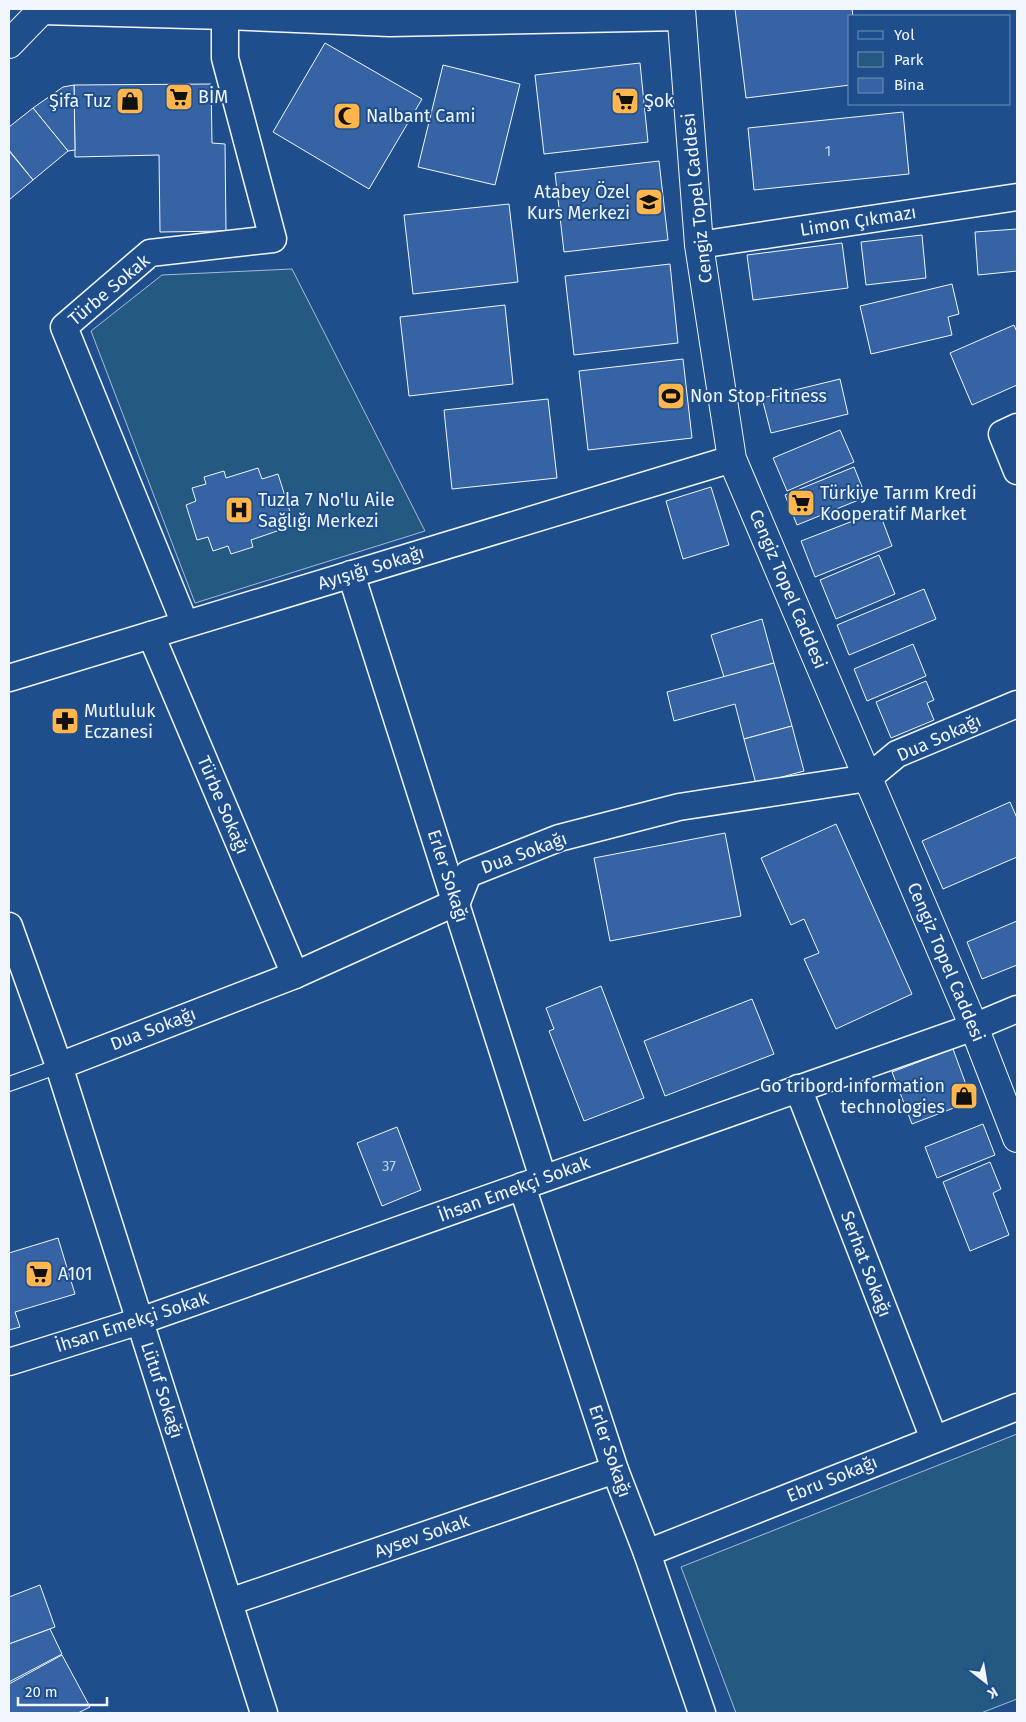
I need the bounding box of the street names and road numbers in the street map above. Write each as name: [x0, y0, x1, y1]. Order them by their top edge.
street label: Cengiz Topel Caddesi: [677, 112, 717, 284]
street label: Limon Çıkmazı: [798, 201, 918, 241]
street label: Türbe Sokak: [64, 249, 155, 330]
street label: Cengiz Topel Caddesi: [744, 506, 832, 672]
street label: Ayışığı Sokağı: [315, 541, 427, 595]
street label: Dua Sokağı: [893, 710, 985, 766]
street label: Türbe Sokağı: [192, 753, 254, 857]
street label: Erler Sokağı: [423, 827, 473, 925]
street label: Dua Sokağı: [478, 827, 570, 879]
street label: Cengiz Topel Caddesi: [902, 879, 990, 1045]
street label: Dua Sokağı: [107, 1003, 199, 1055]
street label: İhsan Emekçi Sokak: [435, 1151, 594, 1227]
street label: Serhat Sokağı: [836, 1208, 896, 1320]
street label: İhsan Emekçi Sokak: [53, 1287, 212, 1357]
street label: Lütuf Sokağı: [136, 1339, 188, 1441]
street label: Erler Sokağı: [584, 1402, 636, 1500]
street label: Ebru Sokağı: [783, 1451, 881, 1507]
street label: Aysev Sokak: [372, 1509, 473, 1563]

